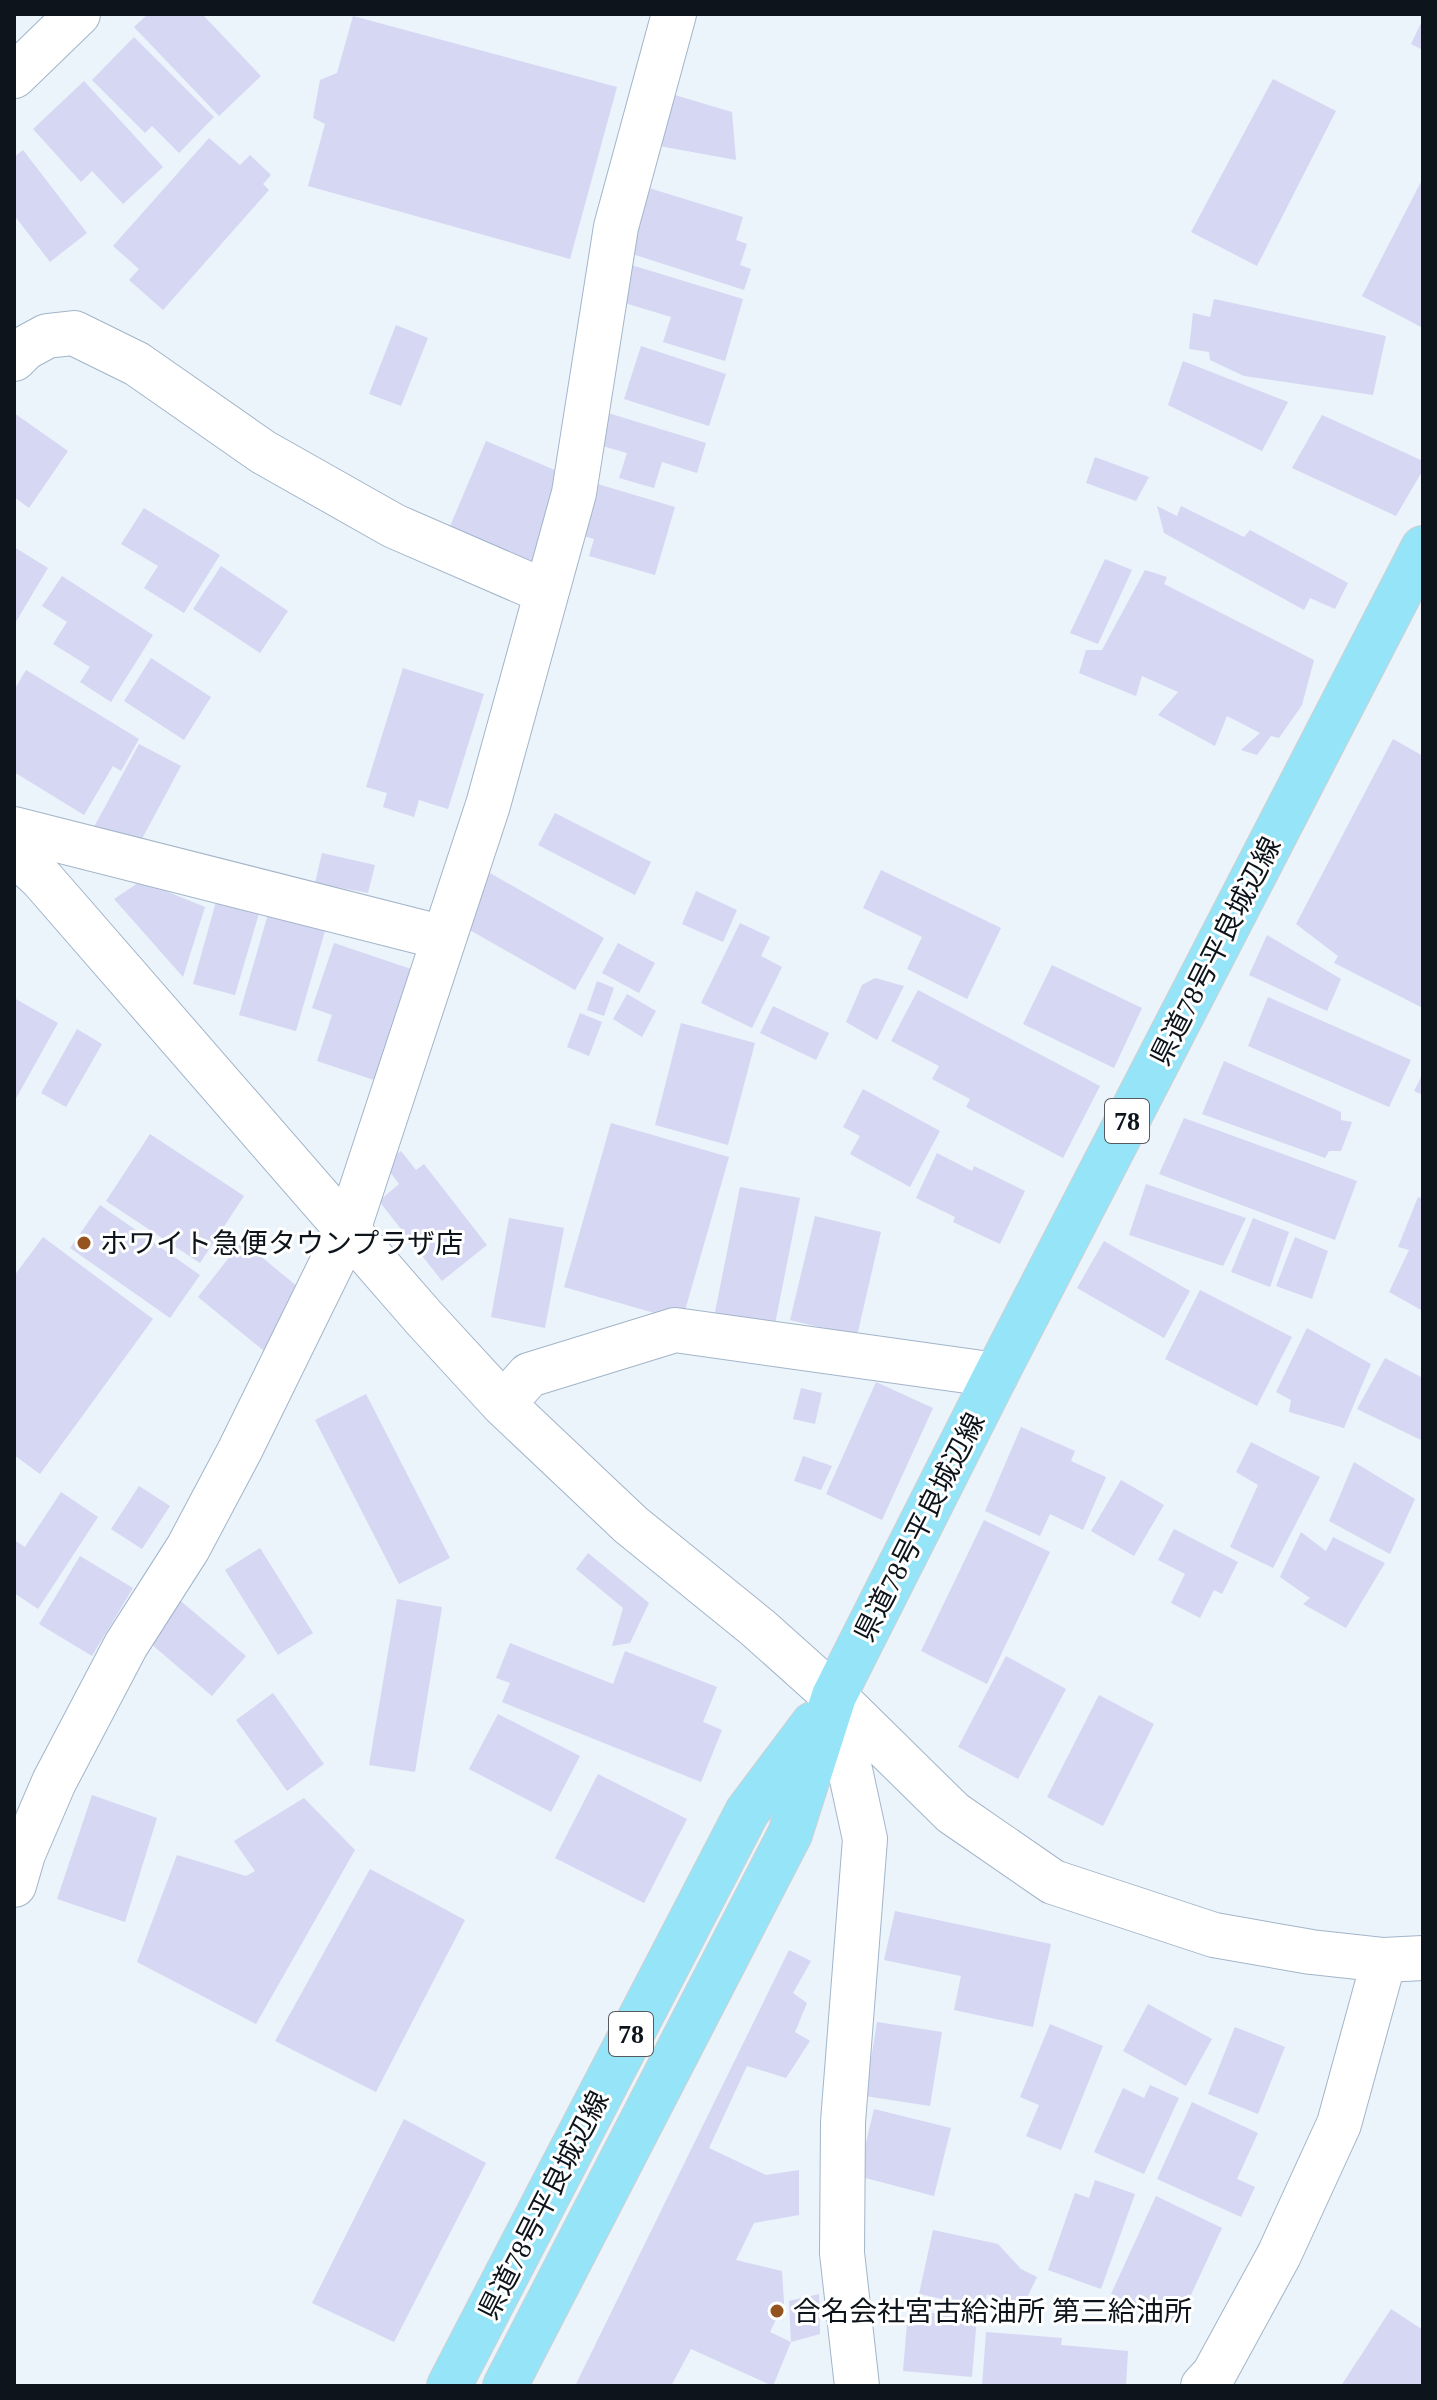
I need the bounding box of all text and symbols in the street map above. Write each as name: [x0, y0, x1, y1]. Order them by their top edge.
street label: 県道78号平良城辺線: [1144, 832, 1286, 1071]
road number: 78: [1105, 1099, 1149, 1143]
place label: ホワイト急便タウンプラザ店: [100, 1228, 463, 1259]
marker: ホワイト急便タウンプラザ店: [75, 1234, 93, 1252]
street label: 県道78号平良城辺線: [848, 1408, 990, 1647]
road number: 78: [609, 2012, 653, 2056]
street label: 県道78号平良城辺線: [472, 2086, 614, 2325]
place label: 合名会社宮古給油所 第三給油所: [793, 2296, 1192, 2327]
marker: 合名会社宮古給油所 第三給油所: [768, 2302, 786, 2320]

